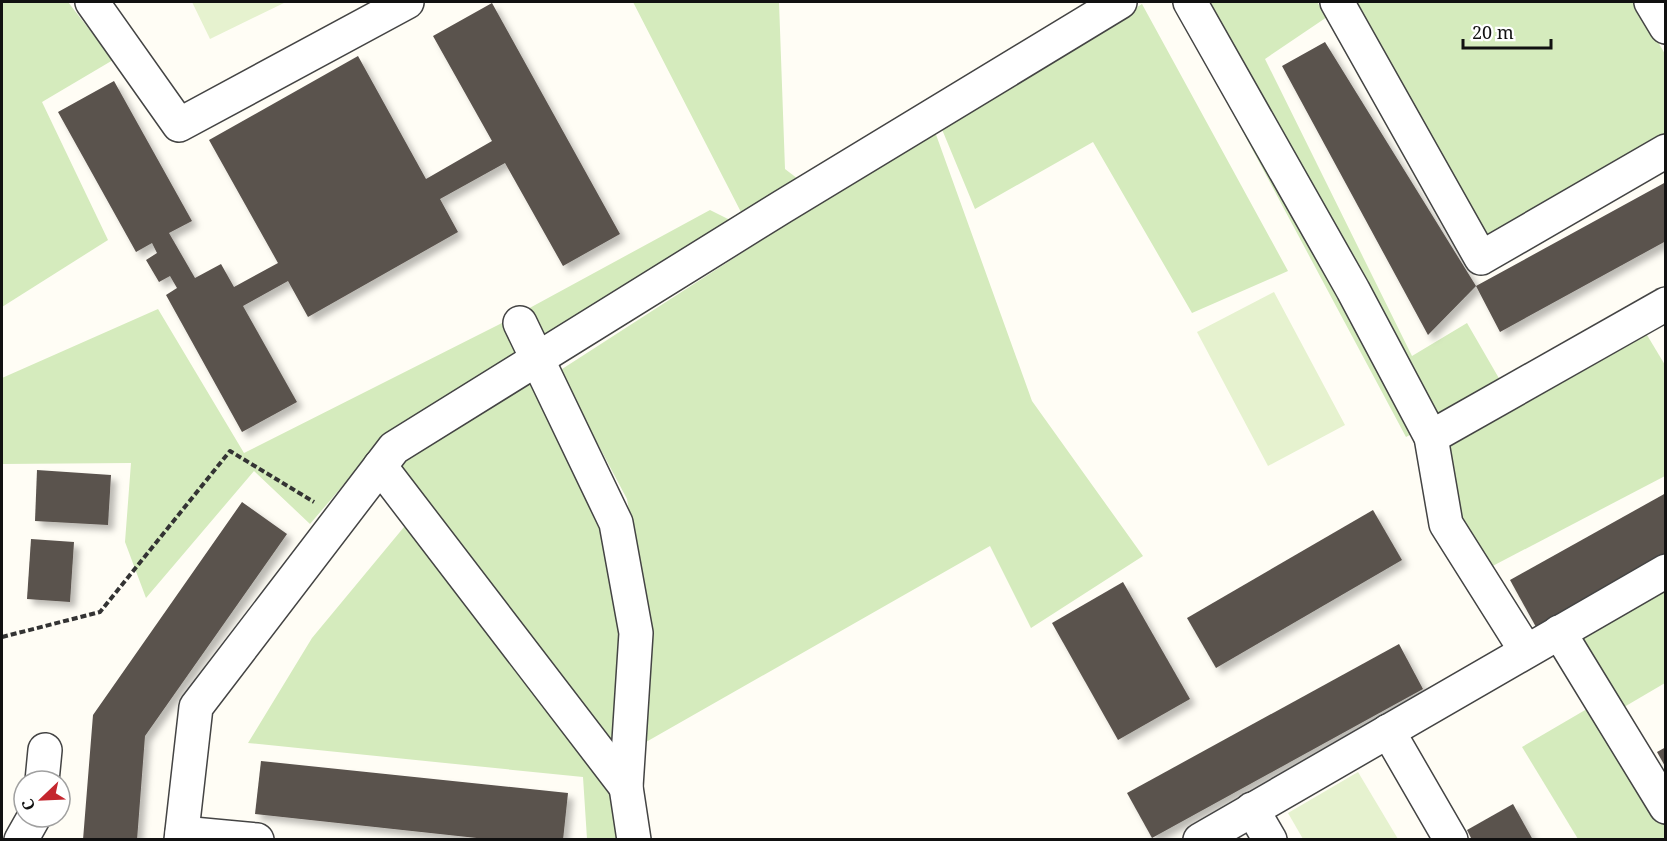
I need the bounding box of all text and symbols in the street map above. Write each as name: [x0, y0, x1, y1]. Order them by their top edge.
scale bar: [1463, 12, 1552, 50]
text: 20 m: [1472, 20, 1514, 44]
north arrow: [12, 769, 72, 829]
text: С: [16, 796, 40, 814]

